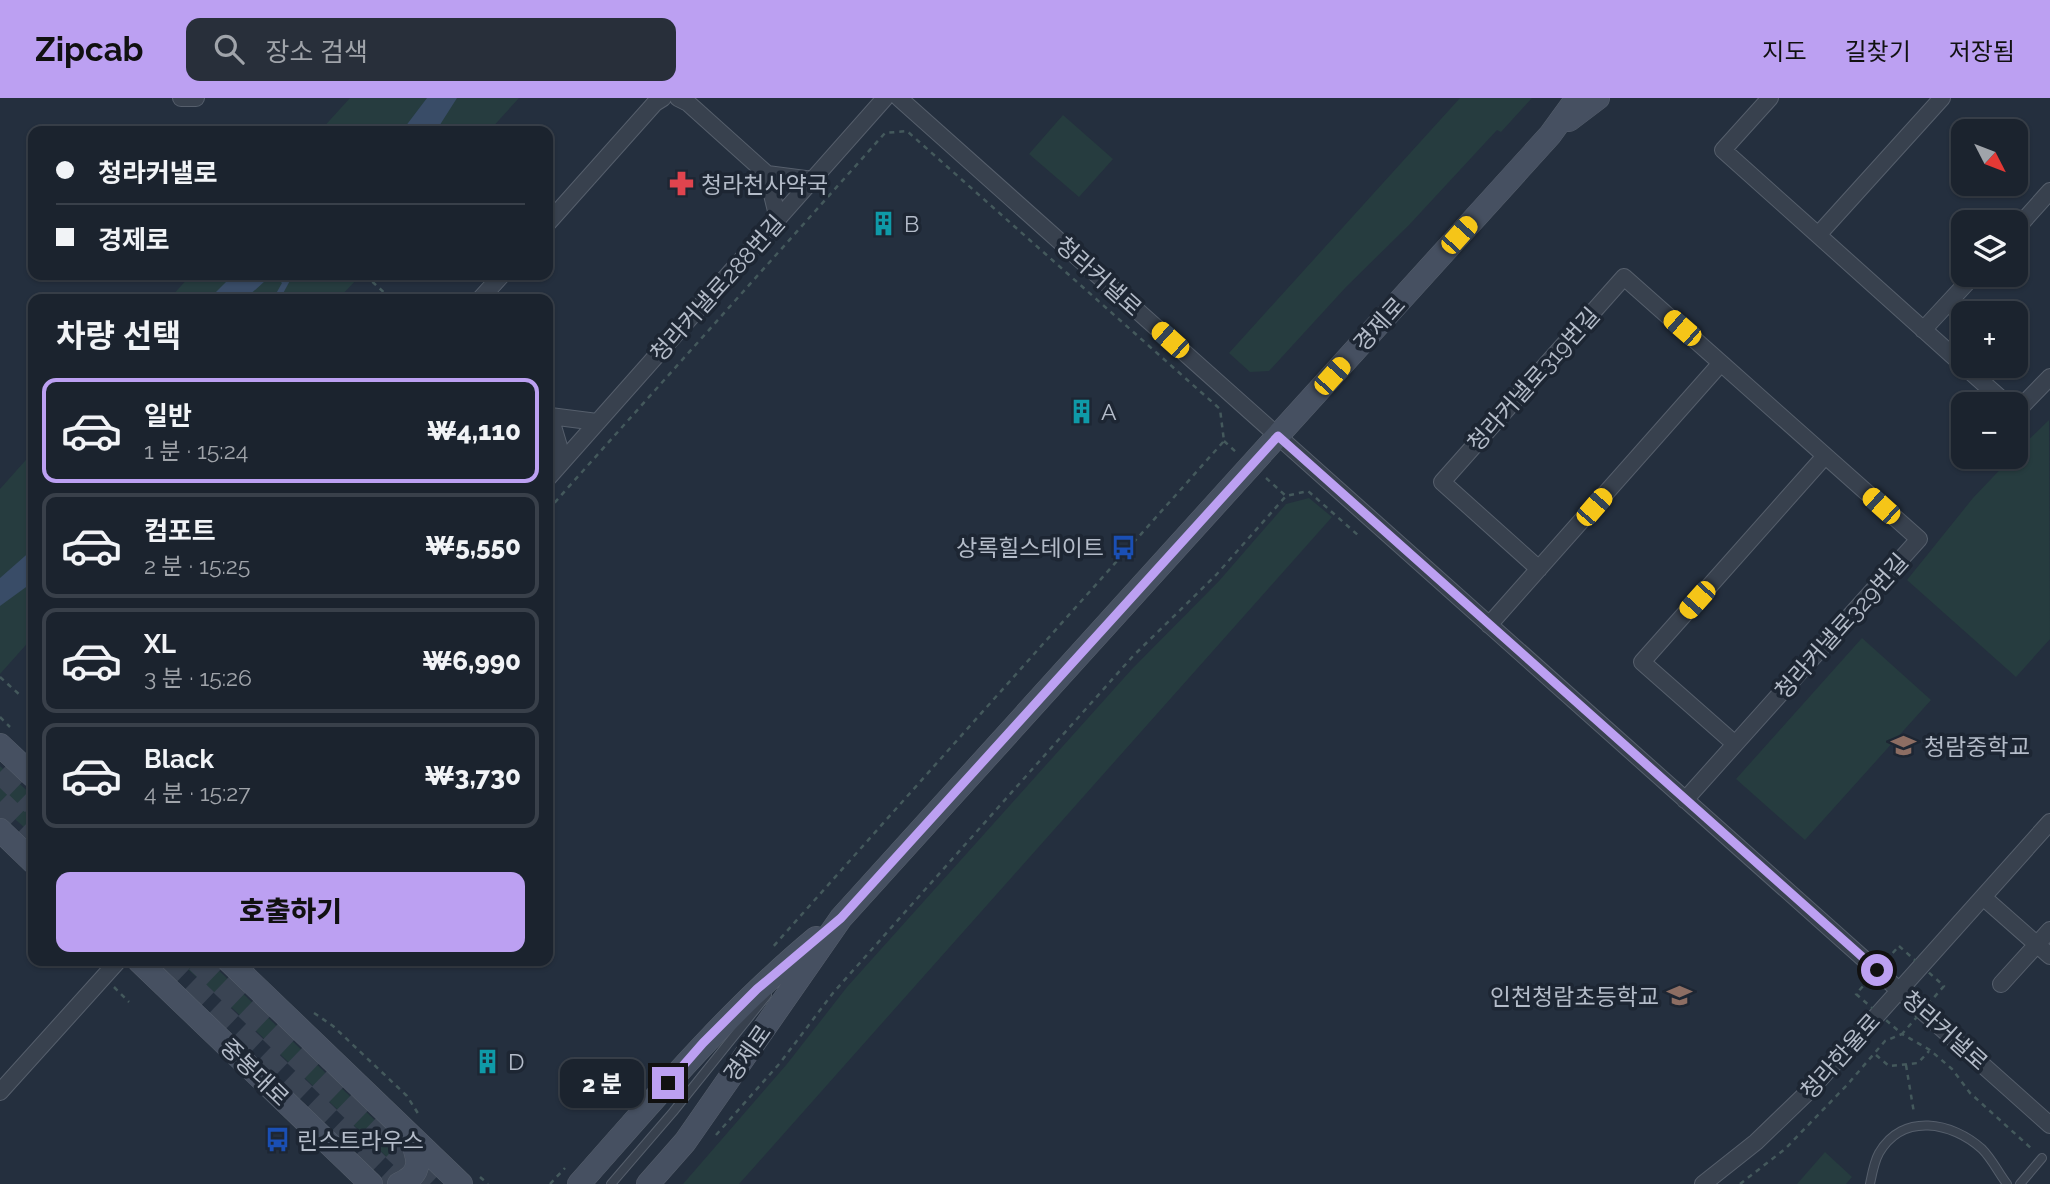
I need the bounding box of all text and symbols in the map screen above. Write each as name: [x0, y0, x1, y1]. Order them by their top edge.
search box: [186, 18, 676, 81]
text: Zipcab: [35, 30, 144, 69]
icon: search: [210, 30, 248, 68]
text: 장소 검색: [266, 37, 368, 67]
text: 지도: [1762, 37, 1807, 66]
text: 길찾기: [1845, 37, 1911, 66]
text: 저장됨: [1949, 37, 2015, 66]
north arrow: [1951, 119, 2028, 196]
map controls: [1951, 119, 2028, 469]
text: 청라커낼로: [98, 158, 218, 188]
pharmacy icon: 청라천사약국: [667, 170, 695, 198]
place label: 청라천사약국: [701, 171, 828, 198]
street label: 청라커낼로288번길: [644, 209, 790, 367]
building icon: B: [870, 209, 898, 237]
place label: B: [904, 210, 919, 237]
button: layers: [1951, 210, 2028, 287]
car: [1438, 212, 1481, 258]
text: 경제로: [98, 225, 170, 255]
street label: 청라커낼로: [1051, 231, 1147, 321]
street label: 경제로: [1348, 291, 1410, 357]
button: +: [1951, 301, 2028, 378]
street label: 청라커낼로319번길: [1461, 302, 1605, 456]
car: [1660, 306, 1705, 350]
text: 차량 선택: [56, 317, 181, 354]
car: [1148, 318, 1193, 362]
car: [1311, 353, 1354, 399]
button: −: [1951, 392, 2028, 469]
building icon: A: [1067, 397, 1095, 425]
place label: A: [1101, 398, 1117, 425]
icon: car: [60, 399, 123, 462]
text: 일반: [144, 401, 192, 431]
text: ₩4,110: [427, 416, 521, 446]
text: 1 분 · 15:24: [144, 437, 248, 464]
car: [1573, 484, 1616, 530]
car: [1859, 484, 1904, 528]
icon: car: [60, 514, 123, 577]
text: 컴포트: [144, 516, 216, 546]
text: ₩5,550: [425, 531, 521, 561]
bus stop icon: 상록힐스테이트: [1110, 533, 1138, 561]
place label: 상록힐스테이트: [956, 534, 1104, 561]
street label: 청라커낼로329번길: [1769, 548, 1913, 704]
text: 2 분 · 15:25: [144, 552, 250, 579]
car: [1676, 577, 1719, 623]
icon: car: [60, 629, 123, 692]
text: XL: [144, 629, 176, 659]
text: ₩6,990: [422, 646, 521, 676]
text: 3 분 · 15:26: [144, 664, 252, 691]
school or university icon: 청람중학교: [1890, 732, 1918, 760]
place label: 청람중학교: [1924, 733, 2030, 760]
icon: car: [60, 744, 123, 807]
text: Black: [144, 744, 214, 774]
text: ₩3,730: [425, 761, 521, 791]
text: 4 분 · 15:27: [144, 779, 251, 806]
button: 호출하기: [56, 872, 525, 952]
route start: [1861, 954, 1893, 986]
school or university icon: 인천청람초등학교: [1665, 982, 1693, 1010]
place label: 인천청람초등학교: [1490, 983, 1659, 1010]
street label: 청라커낼로: [1897, 985, 1993, 1075]
street label: 청라한울로: [1795, 1008, 1885, 1104]
street label: 경제로: [718, 1019, 776, 1087]
street label: 중봉대로: [215, 1033, 295, 1111]
building icon: D: [474, 1047, 502, 1075]
place label: D: [508, 1048, 524, 1075]
callout: 2 분: [560, 1058, 644, 1108]
route end: [652, 1067, 684, 1099]
text: 2 분: [582, 1070, 622, 1097]
bus stop icon: 린스트라우스: [263, 1126, 291, 1154]
place label: 린스트라우스: [297, 1127, 424, 1154]

